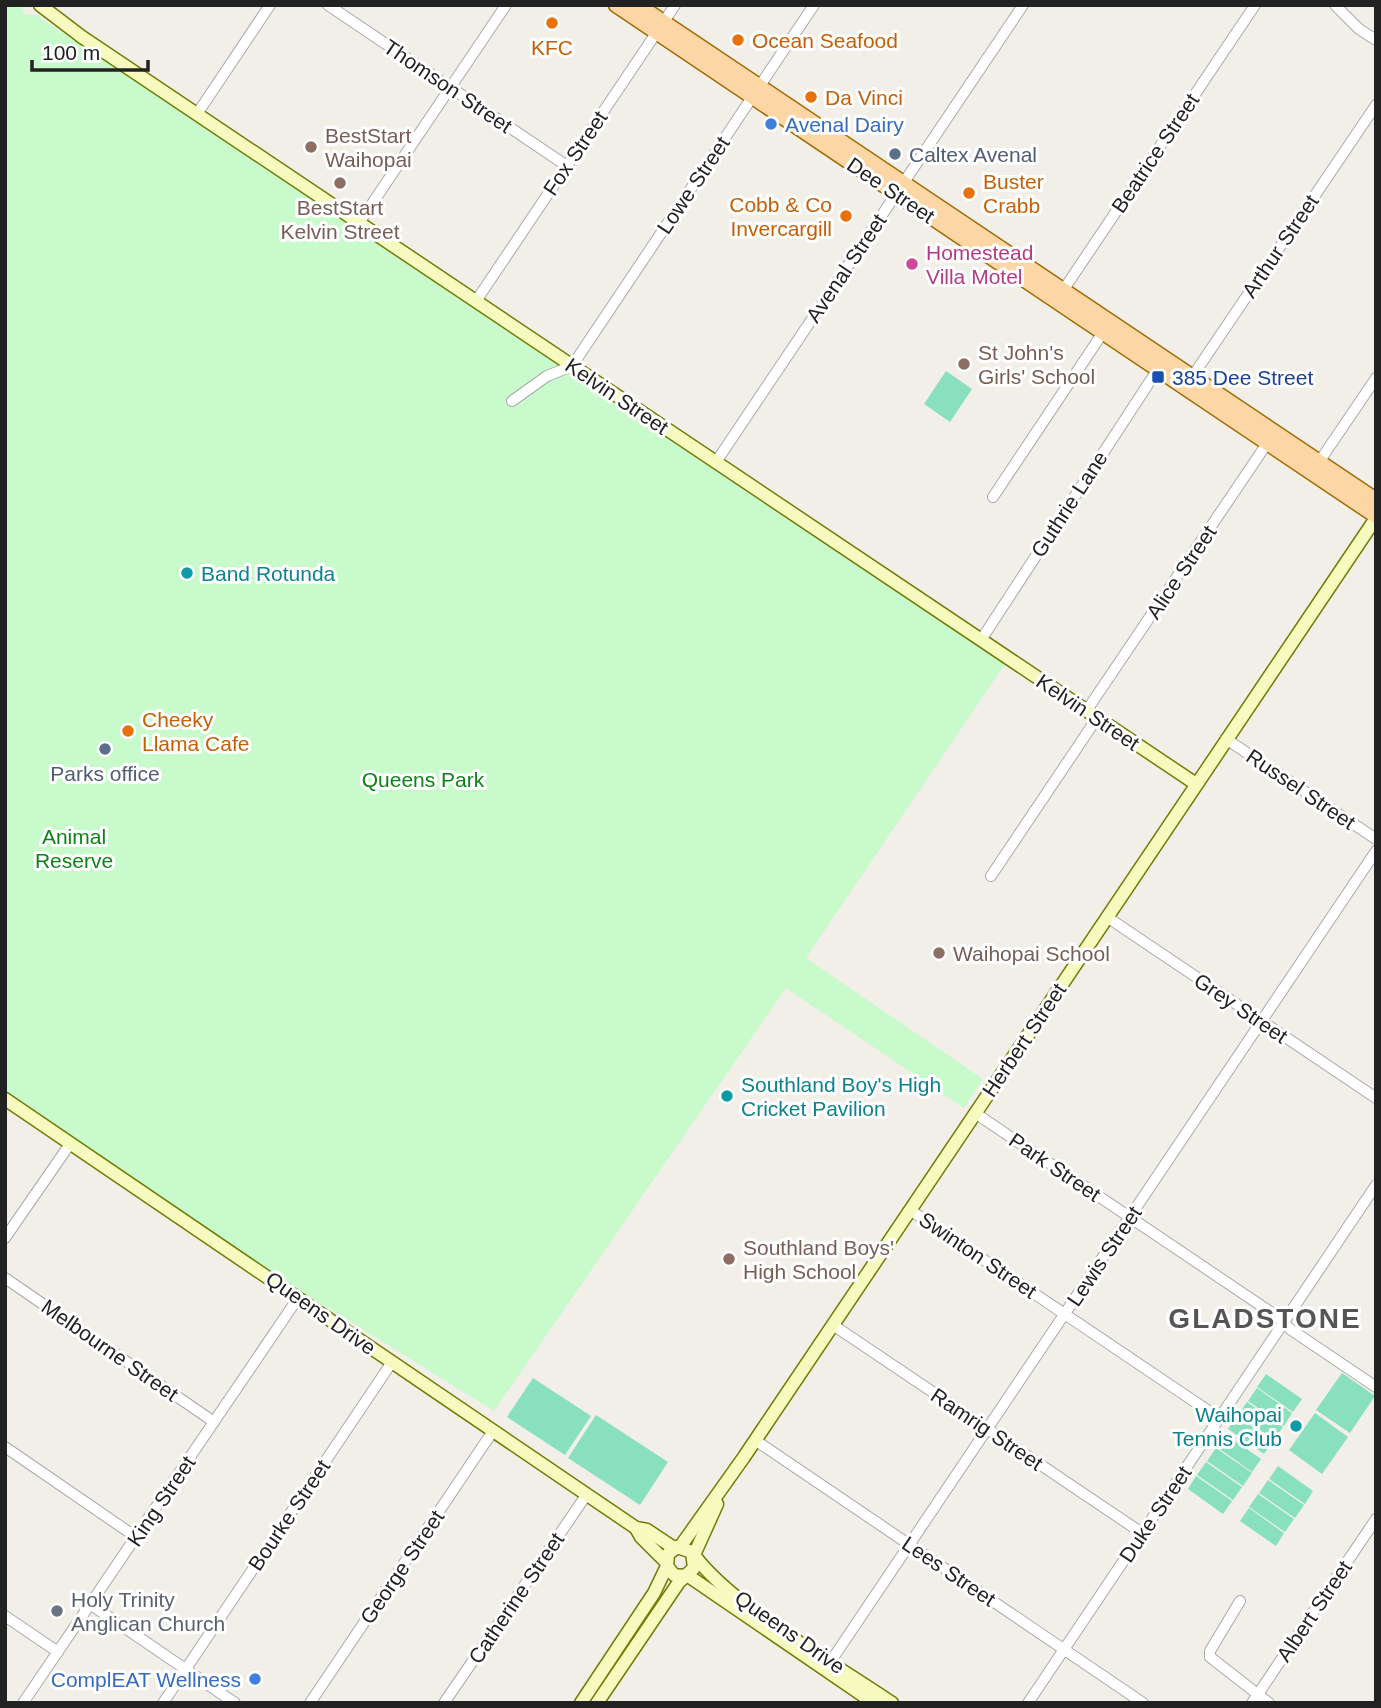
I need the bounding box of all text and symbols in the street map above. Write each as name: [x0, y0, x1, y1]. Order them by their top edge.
marker: KFC: [544, 15, 560, 31]
scale bar: [32, 28, 147, 72]
place label: Ocean Seafood: [752, 29, 898, 52]
marker: Ocean Seafood: [730, 32, 746, 48]
street label: Thomson Street: [380, 35, 516, 137]
place label: KFC: [531, 36, 573, 59]
text: 100 m: [42, 41, 100, 64]
place label: Da Vinci: [825, 86, 903, 109]
marker: Da Vinci: [803, 89, 819, 105]
street label: Beatrice Street: [1107, 89, 1203, 217]
street label: Fox Street: [538, 106, 612, 200]
place label: Avenal Dairy: [785, 113, 904, 136]
marker: Avenal Dairy: [763, 116, 779, 132]
place label: BestStart Waihopai: [325, 124, 412, 171]
street label: Lowe Street: [652, 132, 734, 238]
marker: BestStart Waihopai: [303, 139, 319, 155]
place label: Caltex Avenal: [909, 143, 1037, 166]
marker: Caltex Avenal: [887, 146, 903, 162]
street label: Dee Street: [843, 152, 939, 228]
place label: Buster Crabb: [983, 170, 1044, 217]
marker: BestStart Kelvin Street: [332, 175, 348, 191]
marker: Buster Crabb: [961, 185, 977, 201]
street label: Arthur Street: [1237, 190, 1323, 302]
place label: Cobb & Co Invercargill: [729, 193, 832, 240]
place label: BestStart Kelvin Street: [280, 196, 400, 243]
marker: Cobb & Co Invercargill: [838, 208, 854, 224]
street label: Avenal Street: [801, 209, 891, 327]
place label: Homestead Villa Motel: [926, 241, 1033, 288]
marker: Homestead Villa Motel: [904, 256, 920, 272]
place label: St John's Girls' School: [978, 341, 1095, 388]
street label: Kelvin Street: [561, 353, 673, 439]
marker: St John's Girls' School: [956, 356, 972, 372]
place label: 385 Dee Street: [1172, 366, 1313, 389]
marker: 385 Dee Street: [1150, 369, 1166, 385]
street label: Guthrie Lane: [1026, 447, 1112, 561]
street label: Alice Street: [1141, 521, 1221, 623]
place label: Band Rotunda: [201, 562, 336, 585]
marker: Band Rotunda: [179, 565, 195, 581]
street label: Kelvin Street: [1032, 669, 1144, 755]
place label: Cheeky Llama Cafe: [142, 708, 249, 755]
marker: Cheeky Llama Cafe: [120, 723, 136, 739]
marker: Parks office: [97, 741, 113, 757]
street label: Russel Street: [1242, 744, 1360, 834]
place label: Parks office: [50, 762, 160, 785]
park label: Queens Park: [362, 768, 485, 791]
park label: Animal Reserve: [35, 825, 113, 872]
place label: Waihopai School: [953, 942, 1110, 965]
marker: Waihopai School: [931, 945, 947, 961]
street label: Grey Street: [1190, 968, 1292, 1048]
street label: Herbert Street: [978, 979, 1070, 1101]
place label: Southland Boy's High Cricket Pavilion: [741, 1073, 941, 1120]
marker: Southland Boy's High Cricket Pavilion: [719, 1088, 735, 1104]
street label: Park Street: [1005, 1128, 1105, 1206]
street label: Lewis Street: [1062, 1202, 1146, 1310]
street label: Swinton Street: [915, 1207, 1041, 1303]
place label: Southland Boys' High School: [743, 1236, 894, 1283]
marker: Southland Boys' High School: [721, 1251, 737, 1267]
street label: Queens Drive: [262, 1267, 380, 1359]
street label: Melbourne Street: [37, 1294, 183, 1406]
district label: GLADSTONE: [1168, 1303, 1362, 1334]
street label: Ramrig Street: [927, 1383, 1047, 1475]
place label: Waihopai Tennis Club: [1172, 1403, 1282, 1450]
marker: Waihopai Tennis Club: [1288, 1418, 1304, 1434]
street label: King Street: [122, 1451, 200, 1551]
street label: Bourke Street: [244, 1455, 335, 1575]
street label: Duke Street: [1114, 1461, 1196, 1566]
street label: George Street: [356, 1506, 449, 1628]
street label: Catherine Street: [464, 1528, 568, 1668]
street label: Lees Street: [898, 1531, 1000, 1611]
street label: Albert Street: [1272, 1556, 1356, 1666]
street label: Queens Drive: [731, 1586, 849, 1678]
place label: Holy Trinity Anglican Church: [71, 1588, 225, 1635]
marker: Holy Trinity Anglican Church: [49, 1603, 65, 1619]
place label: ComplEAT Wellness: [51, 1668, 241, 1691]
marker: ComplEAT Wellness: [247, 1671, 263, 1687]

